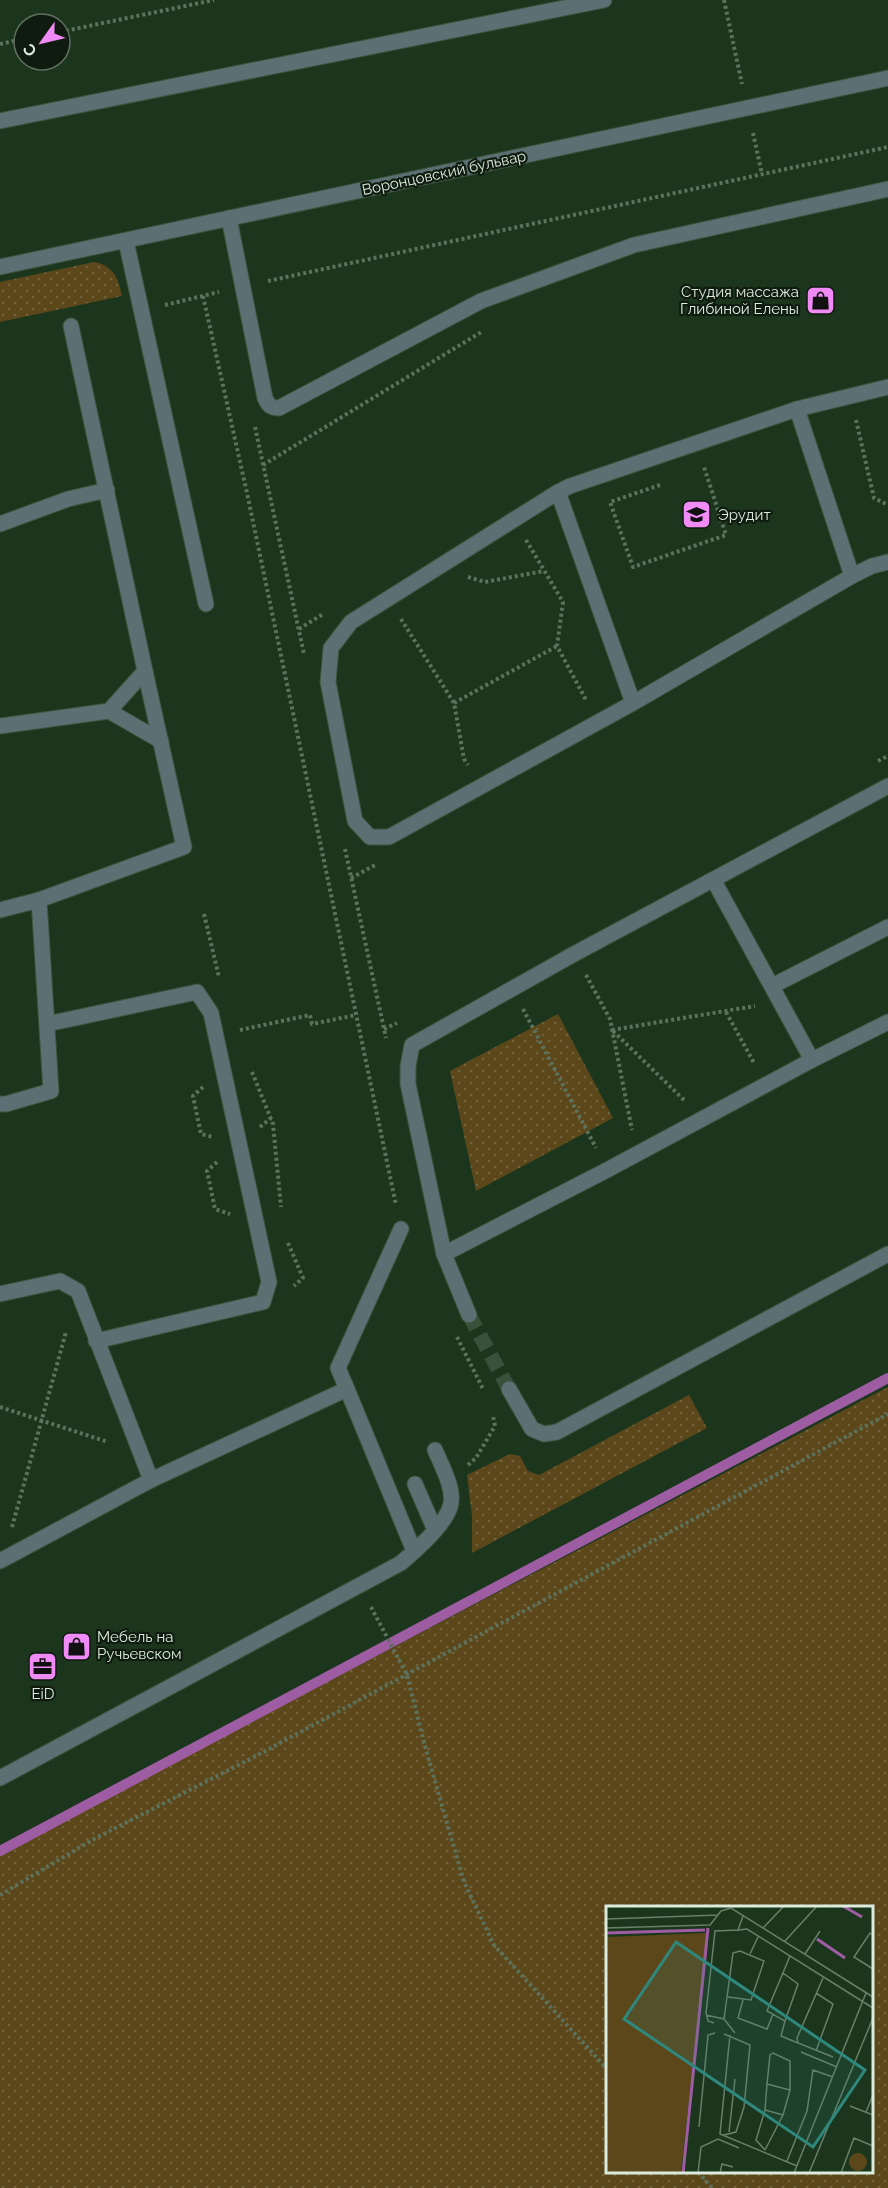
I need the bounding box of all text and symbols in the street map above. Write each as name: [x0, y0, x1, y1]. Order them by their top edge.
north arrow: [12, 12, 72, 72]
text: С: [19, 40, 41, 60]
street label: Воронцовский бульвар: [360, 147, 528, 199]
place label: Студия массажа Глибиной Елены: [680, 283, 799, 318]
shop icon: Студия массажа Глибиной Елены: [804, 285, 836, 317]
school or university icon: Эрудит: [681, 499, 713, 531]
place label: Эрудит: [718, 506, 771, 524]
place label: Мебель на Ручьевском: [97, 1628, 181, 1663]
shop icon: Мебель на Ручьевском: [60, 1630, 92, 1662]
office icon: EiD: [27, 1651, 59, 1683]
place label: EiD: [31, 1685, 55, 1703]
inset map: [606, 1906, 873, 2173]

